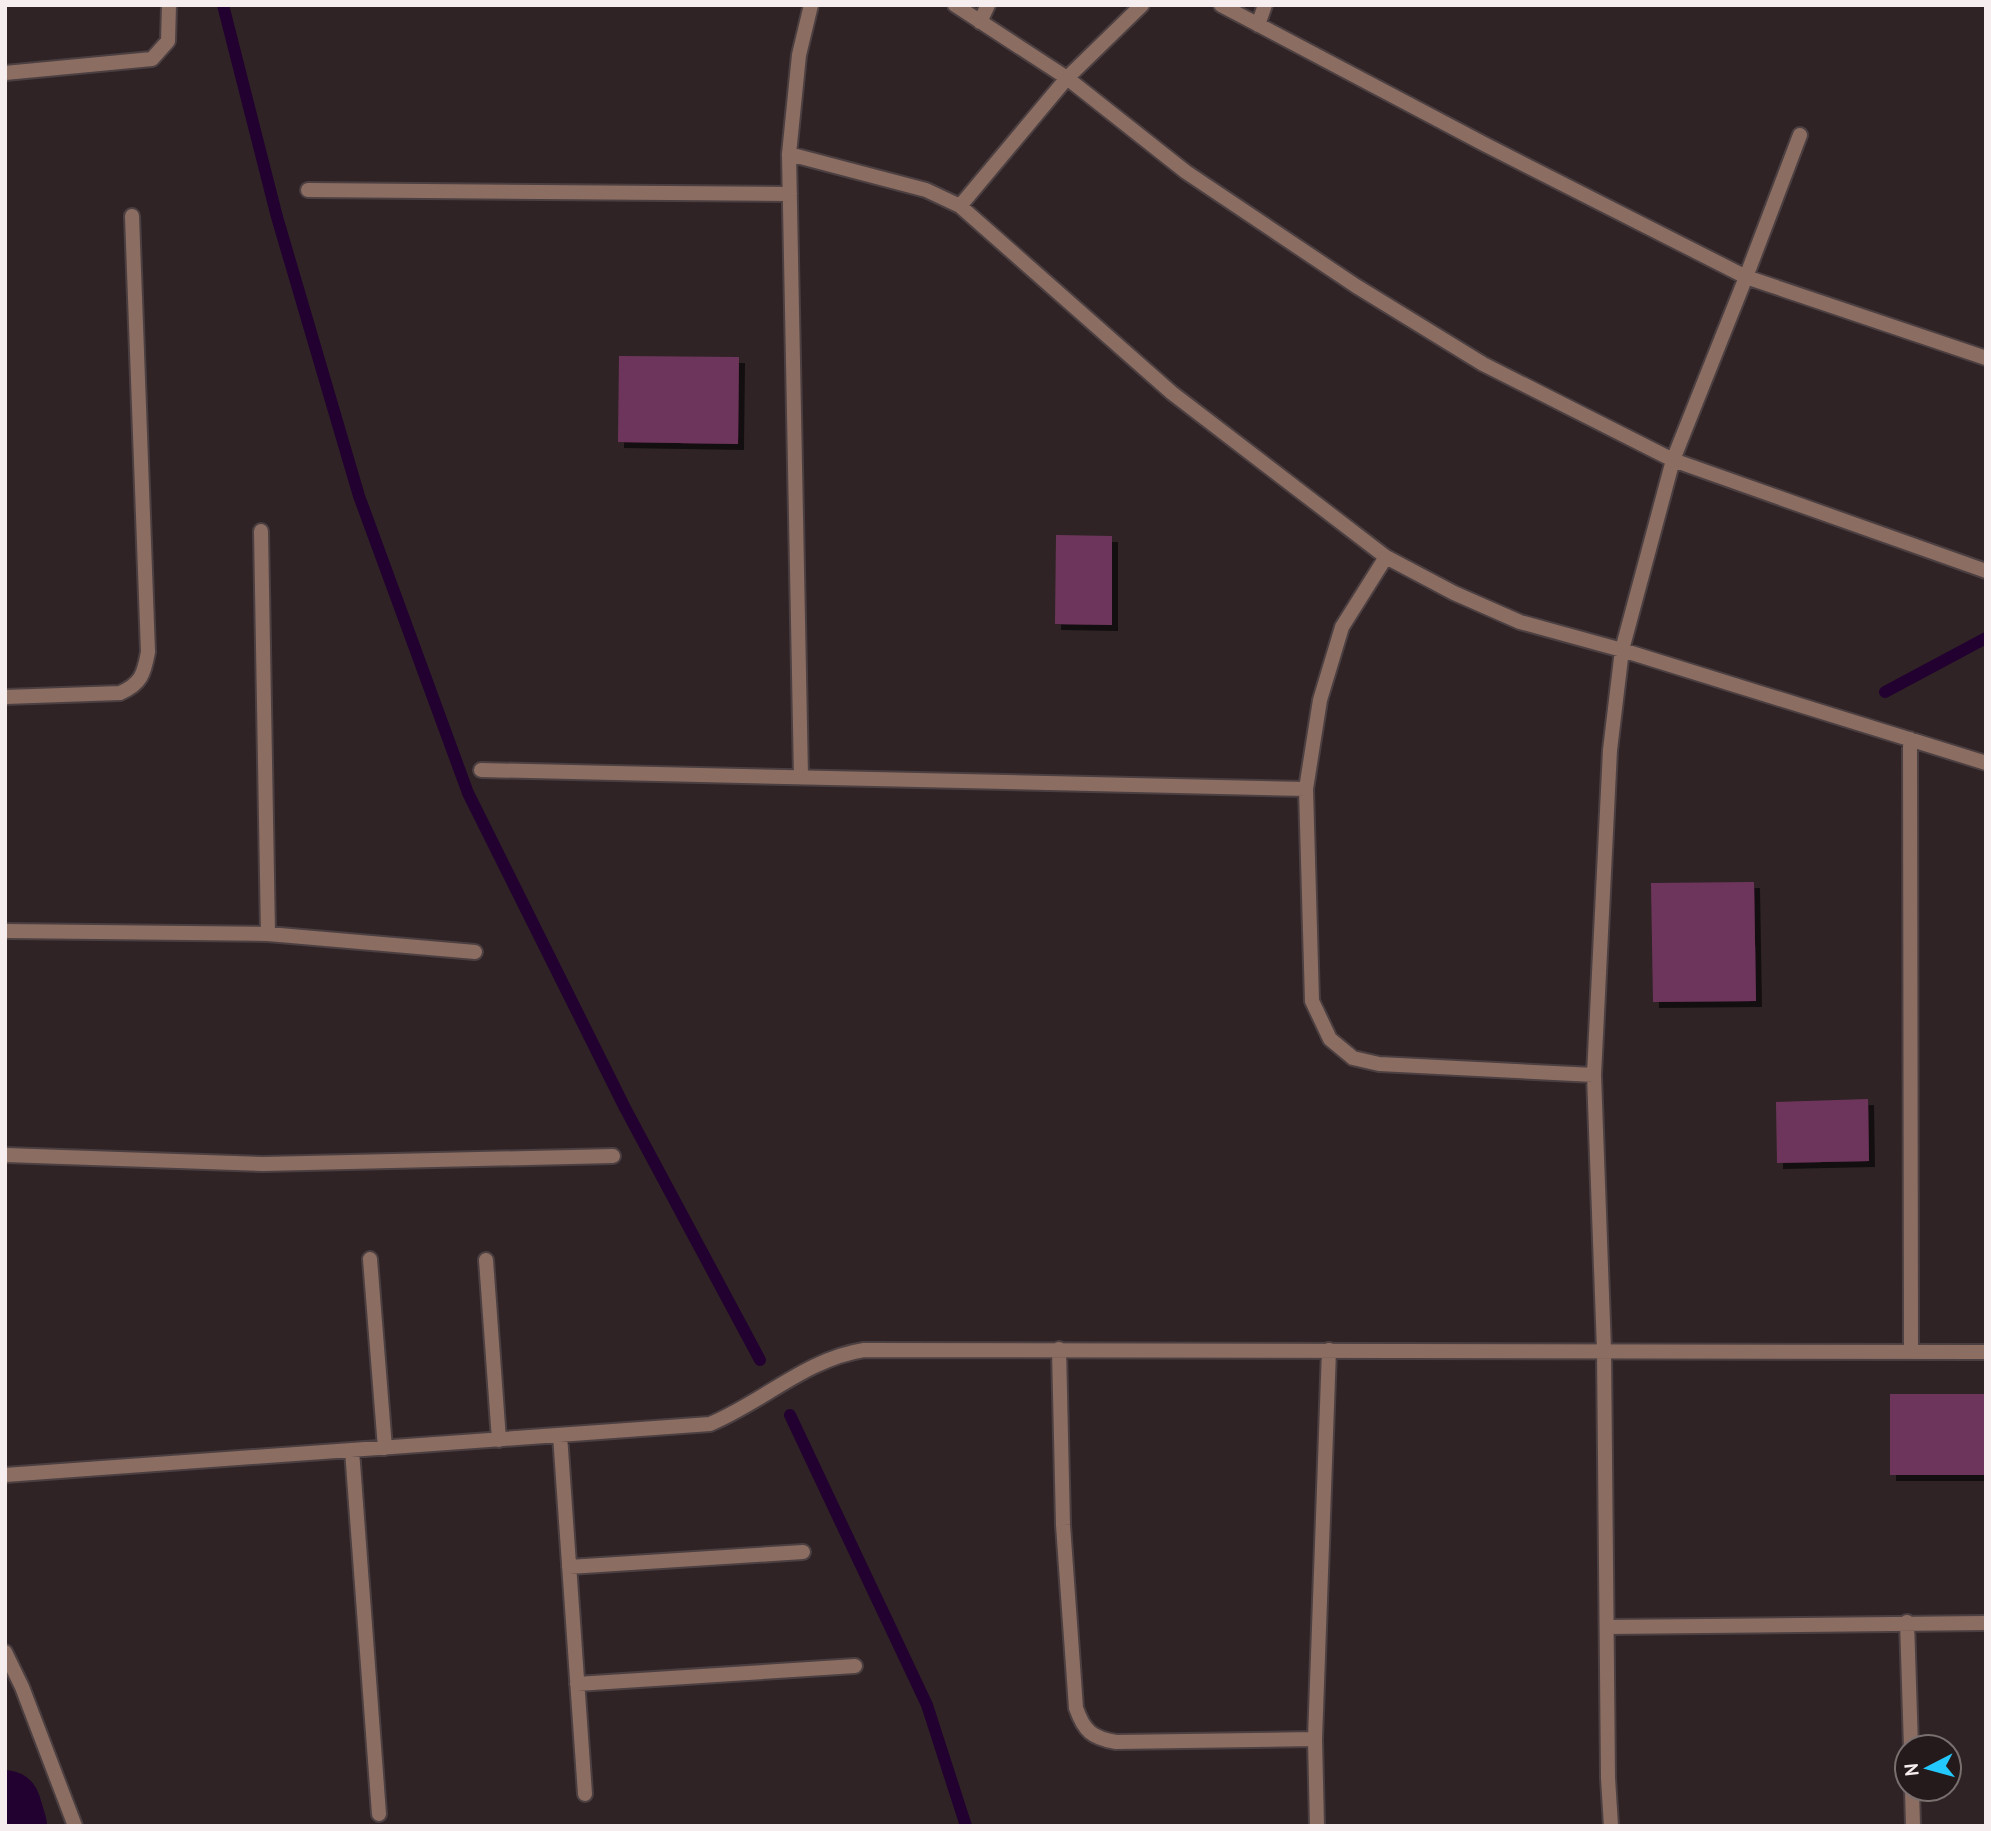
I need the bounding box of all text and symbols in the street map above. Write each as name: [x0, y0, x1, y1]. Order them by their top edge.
north arrow: [1893, 1733, 1963, 1803]
text: N: [1899, 1762, 1924, 1777]

